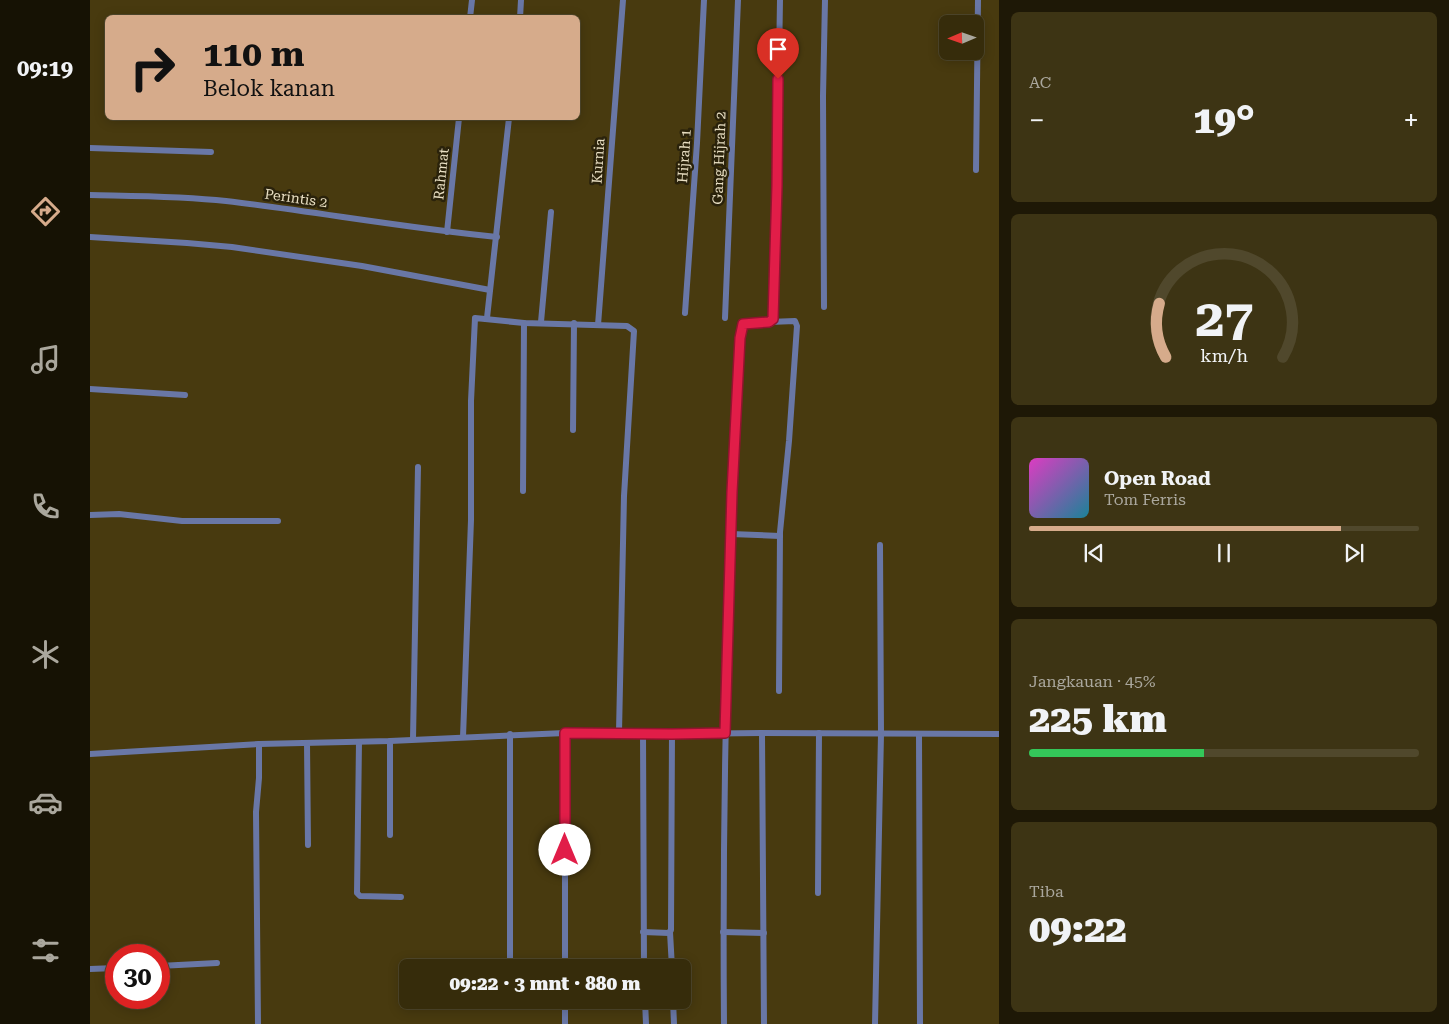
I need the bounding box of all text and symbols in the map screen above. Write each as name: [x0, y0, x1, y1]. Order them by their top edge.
north arrow: [939, 15, 984, 60]
map controls: [939, 15, 984, 60]
pin: [757, 28, 799, 79]
text: 110 m: [203, 34, 304, 75]
icon: right: [120, 35, 185, 100]
icon: arrive: [764, 35, 792, 63]
text: 09:19: [17, 56, 73, 81]
text: AC: [1029, 73, 1051, 92]
text: Belok kanan: [203, 76, 335, 101]
text: 19°: [1193, 98, 1255, 142]
text: −: [1029, 104, 1045, 137]
text: +: [1403, 104, 1419, 137]
street label: Gang Hijrah 2: [709, 111, 729, 205]
street label: Hijrah 1: [674, 128, 694, 183]
street label: Kurnia: [588, 137, 608, 184]
street label: Rahmat: [430, 147, 452, 201]
street label: Perintis 2: [263, 186, 329, 210]
icon: directions: [28, 194, 63, 229]
text: 27: [1195, 288, 1253, 349]
icon: music: [28, 342, 63, 377]
text: km/h: [1200, 345, 1248, 366]
text: Open Road: [1104, 467, 1211, 490]
icon: phone: [28, 489, 63, 524]
text: Tom Ferris: [1104, 490, 1186, 509]
icon: previous: [1080, 539, 1108, 567]
icon: pause: [1210, 539, 1238, 567]
icon: next: [1340, 539, 1368, 567]
icon: climate: [28, 637, 63, 672]
text: Jangkauan · 45%: [1029, 672, 1155, 691]
text: 225 km: [1029, 697, 1167, 741]
icon: car: [28, 785, 63, 820]
position arrow: [538, 823, 590, 875]
text: Tiba: [1029, 882, 1064, 901]
text: 09:22: [1029, 907, 1127, 951]
icon: filters: [28, 933, 63, 968]
speed limit sign: 30: [105, 944, 170, 1009]
text: 09:22 · 3 mnt · 880 m: [449, 972, 641, 995]

